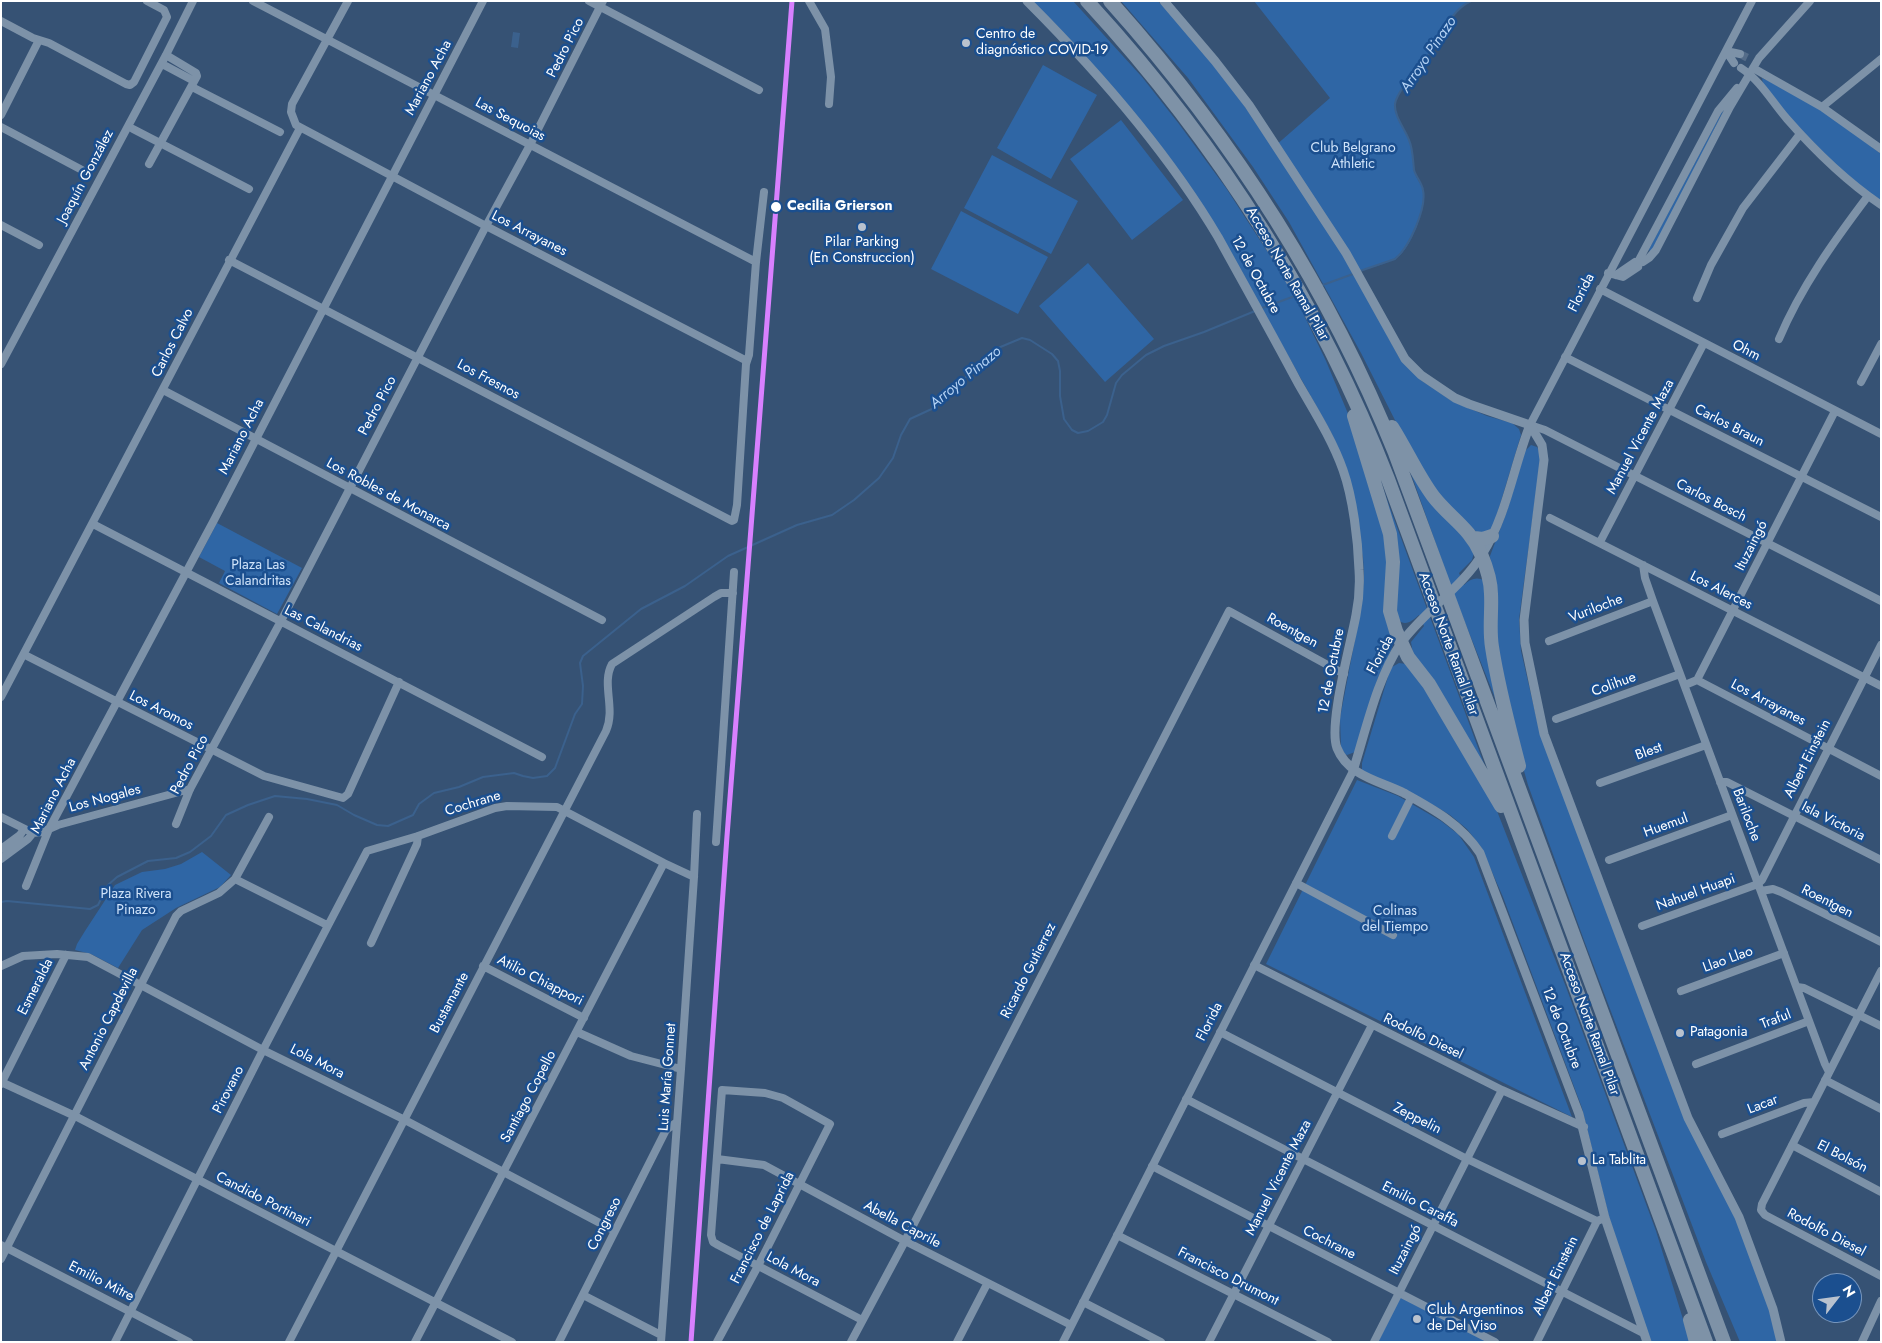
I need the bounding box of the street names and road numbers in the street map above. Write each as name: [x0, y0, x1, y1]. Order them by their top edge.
street label: Pedro Pico: [544, 15, 588, 81]
street label: Mariano Acha: [402, 38, 456, 118]
street label: Las Sequoias: [472, 95, 548, 145]
street label: Joaquín González: [54, 127, 118, 227]
street label: Acceso Norte Ramal Pilar: [1242, 204, 1332, 344]
street label: Los Arrayanes: [488, 208, 570, 260]
street label: 12 de Octubre: [1227, 233, 1283, 317]
street label: Florida: [1565, 271, 1599, 315]
street label: Carlos Calvo: [148, 306, 198, 380]
street label: Ohm: [1729, 337, 1763, 365]
street label: Los Fresnos: [454, 356, 522, 404]
street label: Pedro Pico: [355, 374, 401, 438]
street label: Manuel Vicente Maza: [1604, 377, 1678, 497]
street label: Mariano Acha: [216, 396, 268, 478]
street label: Carlos Braun: [1691, 401, 1767, 451]
street label: Los Robles de Monarca: [323, 455, 453, 535]
street label: Carlos Bosch: [1673, 476, 1749, 526]
street label: Ituzaingó: [1732, 518, 1772, 574]
street label: Los Alerces: [1687, 568, 1755, 614]
street label: Acceso Norte Ramal Pilar: [1414, 570, 1482, 718]
street label: Vuriloche: [1567, 591, 1625, 627]
street label: Las Calandrias: [281, 602, 365, 656]
street label: Roentgen: [1263, 610, 1321, 652]
street label: 12 de Octubre: [1316, 627, 1348, 715]
street label: Florida: [1364, 633, 1398, 677]
street label: Colihue: [1590, 669, 1638, 701]
street label: Los Arrayanes: [1728, 676, 1808, 730]
street label: Los Aromos: [126, 688, 196, 734]
street label: Albert Einstein: [1781, 717, 1835, 801]
street label: Pedro Pico: [167, 733, 213, 797]
street label: Blest: [1633, 739, 1665, 765]
street label: Mariano Acha: [28, 755, 80, 837]
street label: Los Nogales: [68, 781, 142, 817]
street label: Bariloche: [1728, 786, 1764, 844]
street label: Cochrane: [443, 788, 503, 820]
street label: Isla Victoria: [1798, 799, 1868, 845]
street label: Huemul: [1641, 810, 1691, 842]
street label: Nahuel Huapi: [1654, 871, 1738, 915]
street label: Roentgen: [1798, 882, 1856, 922]
street label: Ricardo Gutierrez: [998, 921, 1060, 1021]
street label: Llao Llao: [1701, 943, 1755, 977]
street label: Acceso Norte Ramal Pilar: [1555, 950, 1623, 1098]
street label: Atilio Chiappori: [494, 952, 586, 1010]
street label: Esmeralda: [15, 956, 57, 1018]
street label: Antonio Capdevilla: [76, 965, 142, 1073]
street label: Bustamante: [427, 970, 473, 1036]
street label: 12 de Octubre: [1538, 985, 1584, 1071]
street label: Florida: [1193, 1000, 1227, 1044]
street label: Traful: [1758, 1007, 1794, 1033]
street label: Rodolfo Diesel: [1380, 1010, 1466, 1064]
street label: Luis María Gonnet: [656, 1023, 680, 1131]
street label: Lola Mora: [287, 1041, 347, 1083]
street label: Santiago Copello: [498, 1048, 560, 1146]
street label: Pirovano: [210, 1063, 248, 1117]
street label: Lacar: [1745, 1092, 1781, 1118]
street label: Zeppelin: [1390, 1100, 1444, 1138]
street label: Manuel Vicente Maza: [1243, 1117, 1315, 1239]
street label: El Bolsón: [1814, 1137, 1870, 1177]
street label: Candido Portinari: [213, 1169, 313, 1231]
street label: Francisco de Laprida: [727, 1169, 799, 1287]
street label: Emilio Caraffa: [1379, 1179, 1461, 1231]
street label: Congreso: [584, 1195, 626, 1253]
street label: Abella Caprile: [861, 1198, 943, 1252]
street label: Rodolfo Diesel: [1784, 1205, 1868, 1261]
street label: Cochrane: [1300, 1222, 1358, 1264]
street label: Ituzaingó: [1386, 1222, 1426, 1278]
street label: Albert Einstein: [1530, 1234, 1582, 1318]
street label: Francisco Drumont: [1175, 1244, 1281, 1310]
street label: Lola Mora: [763, 1249, 823, 1291]
street label: Emilio Mitre: [66, 1258, 136, 1306]

